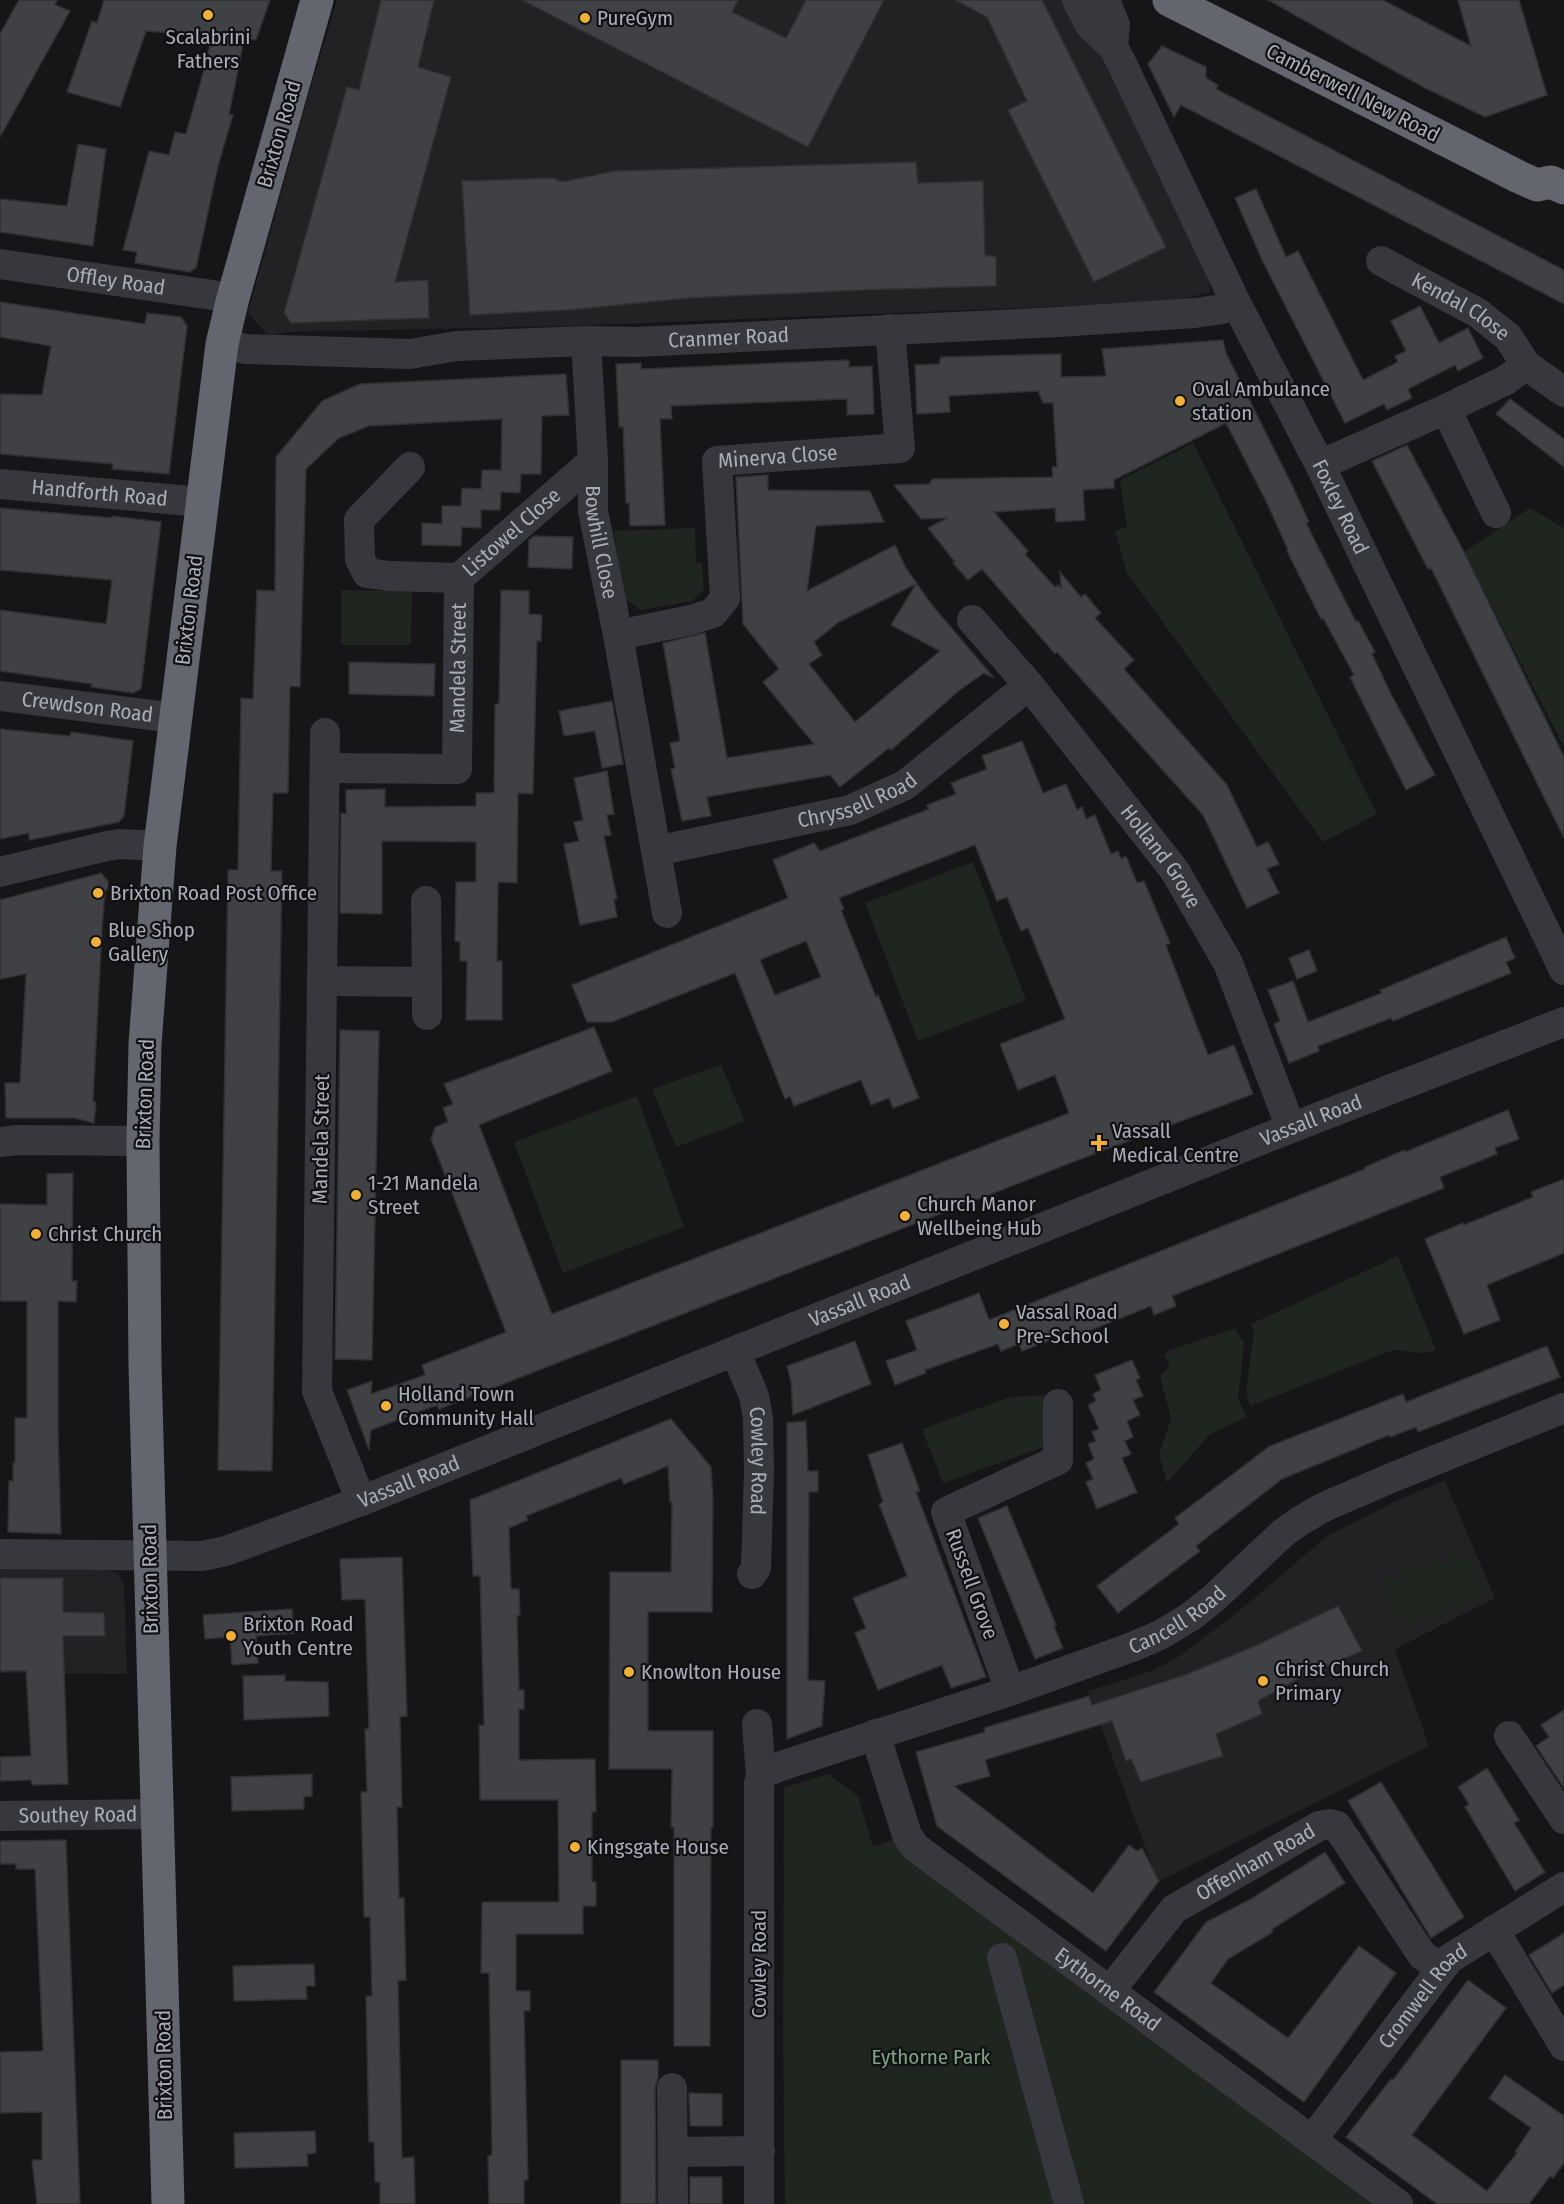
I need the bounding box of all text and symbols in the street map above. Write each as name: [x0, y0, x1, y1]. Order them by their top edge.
place label: PureGym: [597, 5, 673, 31]
marker: Scalabrini Fathers: [201, 8, 215, 22]
marker: PureGym: [578, 11, 592, 25]
place label: Scalabrini Fathers: [165, 24, 251, 74]
street label: Camberwell New Road: [1262, 38, 1444, 148]
street label: Brixton Road: [251, 77, 307, 191]
street label: Offley Road: [65, 261, 167, 301]
street label: Kendal Close: [1407, 267, 1515, 346]
street label: Cranmer Road: [668, 322, 789, 354]
place label: Oval Ambulance station: [1192, 376, 1330, 426]
marker: Oval Ambulance station: [1173, 394, 1187, 408]
street label: Minerva Close: [717, 439, 838, 474]
street label: Foxley Road: [1306, 455, 1374, 558]
street label: Handforth Road: [30, 474, 169, 512]
street label: Listowel Close: [457, 482, 566, 582]
street label: Bowhill Close: [580, 485, 623, 601]
street label: Brixton Road: [169, 554, 209, 666]
street label: Mandela Street: [444, 603, 472, 733]
street label: Crewdson Road: [20, 686, 154, 728]
street label: Chryssell Road: [795, 767, 923, 834]
street label: Holland Grove: [1115, 799, 1207, 913]
place label: Brixton Road Post Office: [110, 880, 317, 906]
marker: Brixton Road Post Office: [91, 886, 105, 900]
place label: Blue Shop Gallery: [108, 917, 195, 967]
marker: Blue Shop Gallery: [89, 935, 103, 949]
street label: Brixton Road: [130, 1038, 160, 1150]
street label: Mandela Street: [307, 1074, 335, 1204]
street label: Vassall Road: [1256, 1089, 1366, 1152]
place label: Vassall Medical Centre: [1112, 1118, 1239, 1168]
marker: Vassall Medical Centre: [1090, 1134, 1108, 1152]
place label: 1-21 Mandela Street: [368, 1170, 478, 1220]
marker: 1-21 Mandela Street: [349, 1188, 363, 1202]
place label: Church Manor Wellbeing Hub: [917, 1191, 1042, 1241]
marker: Church Manor Wellbeing Hub: [898, 1209, 912, 1223]
place label: Christ Church: [48, 1221, 162, 1247]
marker: Christ Church: [29, 1227, 43, 1241]
street label: Vassall Road: [805, 1269, 915, 1333]
place label: Vassal Road Pre-School: [1016, 1299, 1118, 1349]
marker: Vassal Road Pre-School: [997, 1317, 1011, 1331]
place label: Holland Town Community Hall: [398, 1381, 534, 1431]
marker: Holland Town Community Hall: [379, 1399, 393, 1413]
street label: Cowley Road: [743, 1404, 772, 1516]
street label: Vassall Road: [354, 1450, 463, 1514]
street label: Brixton Road: [136, 1524, 164, 1634]
street label: Russell Grove: [940, 1525, 1004, 1643]
street label: Cancell Road: [1125, 1580, 1232, 1660]
place label: Brixton Road Youth Centre: [243, 1611, 353, 1661]
marker: Brixton Road Youth Centre: [224, 1629, 238, 1643]
place label: Christ Church Primary: [1275, 1656, 1389, 1706]
place label: Knowlton House: [641, 1659, 781, 1685]
marker: Knowlton House: [622, 1665, 636, 1679]
marker: Christ Church Primary: [1256, 1674, 1270, 1688]
street label: Southey Road: [19, 1801, 137, 1829]
street label: Offenham Road: [1191, 1818, 1320, 1907]
place label: Kingsgate House: [587, 1834, 729, 1860]
marker: Kingsgate House: [568, 1840, 582, 1854]
street label: Cowley Road: [746, 1910, 772, 2018]
street label: Cromwell Road: [1373, 1938, 1472, 2054]
street label: Eythorne Road: [1050, 1942, 1166, 2037]
street label: Brixton Road: [150, 2010, 178, 2120]
park label: Eythorne Park: [872, 2044, 991, 2070]

